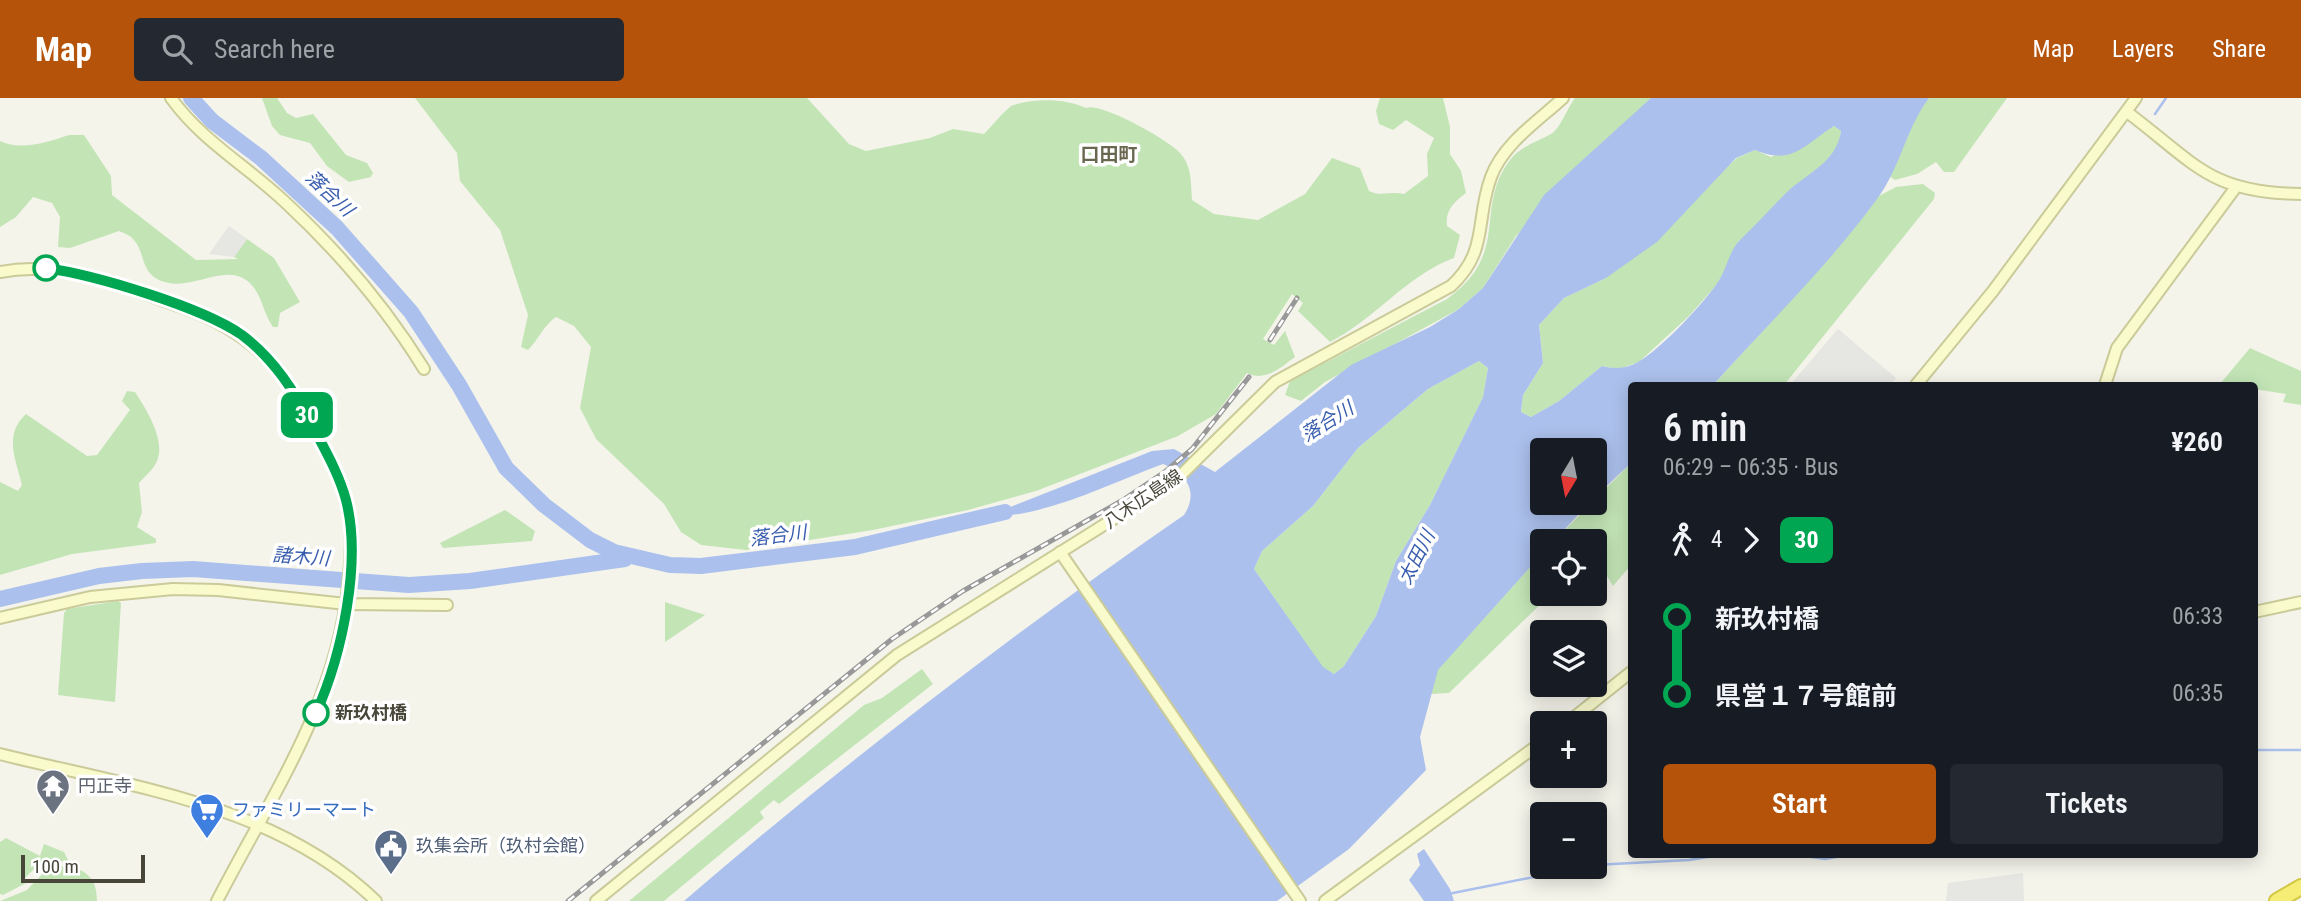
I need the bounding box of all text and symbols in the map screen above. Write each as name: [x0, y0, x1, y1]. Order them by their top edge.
search box: [134, 18, 624, 81]
text: Map: [35, 30, 92, 69]
icon: search: [158, 30, 196, 68]
text: Search here: [214, 34, 335, 64]
text: Map: [2033, 35, 2074, 63]
text: Layers: [2112, 35, 2174, 63]
text: Share: [2212, 35, 2266, 63]
district label: 口田町: [1080, 143, 1138, 166]
water label: 落合川: [301, 166, 360, 223]
unlabelled marker: [33, 255, 59, 281]
line badge: 30: [276, 392, 338, 438]
water label: 落合川: [1297, 396, 1359, 446]
text: 30: [295, 401, 319, 429]
text: 6 min: [1663, 406, 1747, 450]
text: ¥260: [2171, 427, 2223, 457]
north arrow: [1530, 438, 1606, 514]
map controls: [1530, 438, 1607, 879]
text: 06:29 – 06:35 · Bus: [1663, 454, 1839, 481]
street label: 八木広島線: [1100, 465, 1186, 532]
water label: 落合川: [748, 520, 810, 550]
icon: walk: [1663, 521, 1701, 559]
icon: forward: [1732, 521, 1770, 559]
water label: 太田川: [1393, 525, 1441, 588]
text: 4: [1711, 526, 1722, 553]
text: 30: [1794, 526, 1819, 554]
button: locate: [1530, 529, 1607, 606]
water label: 諸木川: [272, 543, 332, 570]
text: 06:33: [2172, 603, 2223, 630]
text: 新玖村橋: [1715, 604, 1819, 634]
button: layers: [1530, 620, 1607, 697]
text: 06:35: [2172, 680, 2223, 707]
text: 県営１７号館前: [1715, 681, 1897, 711]
marker: 新玖村橋: [303, 700, 329, 726]
place label: 新玖村橋: [335, 702, 407, 723]
button: +: [1530, 711, 1607, 788]
button: Start: [1663, 764, 1936, 844]
button: Tickets: [1950, 764, 2223, 844]
temple icon: 円正寺: [34, 767, 72, 816]
place label: 円正寺: [78, 775, 132, 796]
supermarket icon: ファミリーマート: [188, 791, 226, 840]
place label: ファミリーマート: [232, 799, 376, 820]
button: −: [1530, 802, 1607, 879]
public building icon: 玖集会所（玖村会館）: [372, 827, 410, 876]
place label: 玖集会所（玖村会館）: [416, 835, 596, 856]
scale bar: [21, 852, 145, 884]
text: 100 m: [32, 855, 79, 878]

